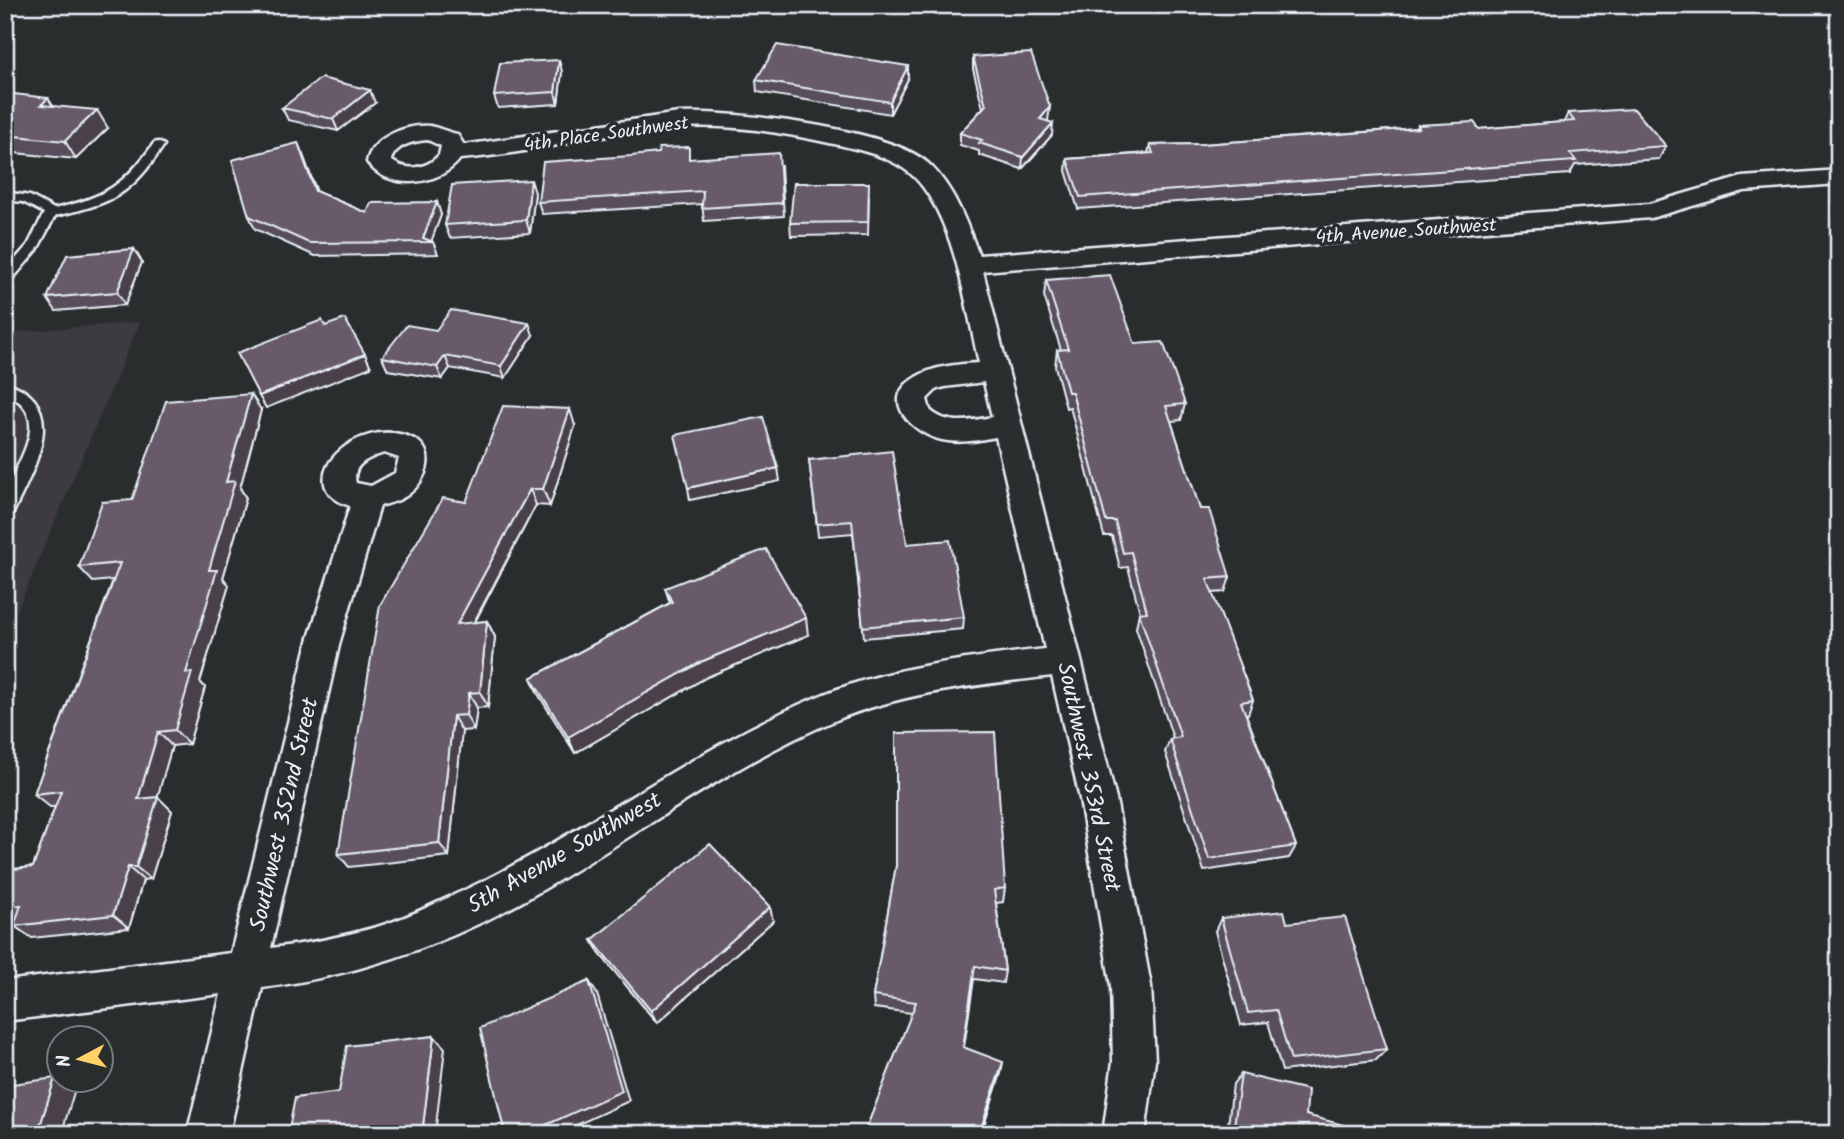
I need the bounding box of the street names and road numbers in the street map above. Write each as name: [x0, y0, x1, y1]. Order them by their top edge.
street label: 4th Place Southwest: [522, 108, 691, 161]
street label: 4th Avenue Southwest: [1315, 211, 1498, 253]
street label: Southwest 353rd Street: [1046, 659, 1130, 897]
street label: Southwest 352nd Street: [241, 693, 330, 935]
street label: 5th Avenue Southwest: [461, 783, 670, 924]

